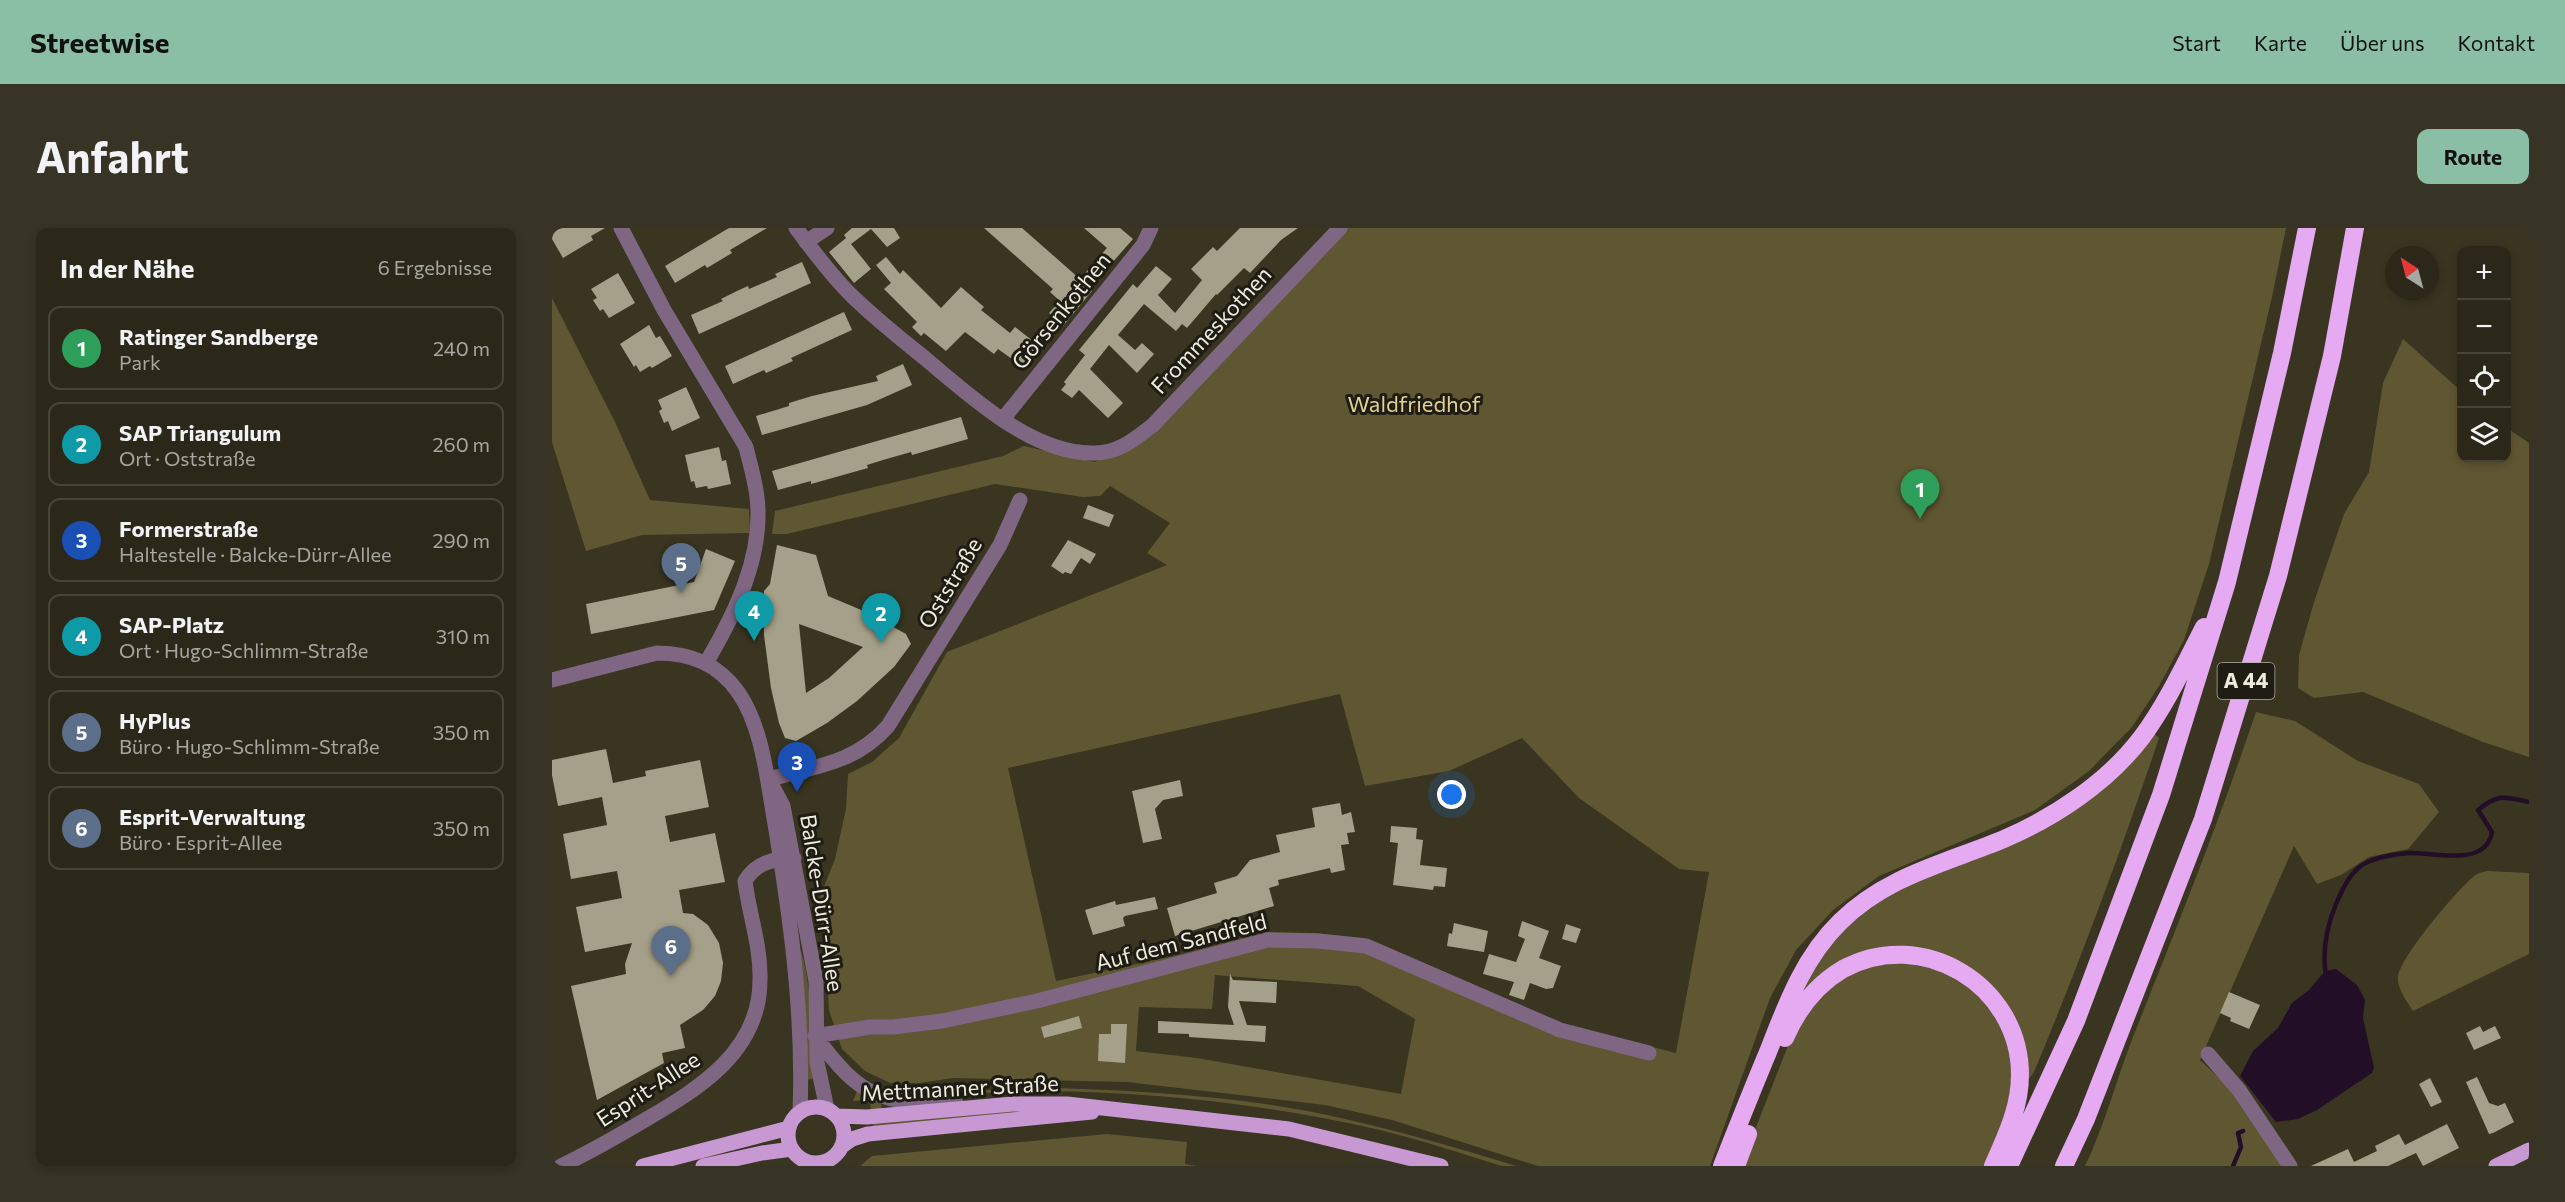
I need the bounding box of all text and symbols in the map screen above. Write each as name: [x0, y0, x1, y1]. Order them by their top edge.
text: Streetwise: [30, 25, 170, 59]
text: Start: [2172, 30, 2221, 55]
text: Karte: [2254, 30, 2307, 55]
text: Über uns: [2340, 30, 2424, 55]
text: Kontakt: [2457, 30, 2535, 55]
button: Route: [2417, 129, 2529, 184]
text: Anfahrt: [36, 130, 189, 182]
north arrow: [2385, 246, 2439, 300]
map controls: [2457, 246, 2511, 462]
button: +: [2457, 246, 2511, 300]
street label: Görsenkothen: [1005, 247, 1116, 374]
text: In der Nähe: [60, 252, 195, 283]
text: 6 Ergebnisse: [378, 255, 492, 279]
street label: Frommeskothen: [1145, 260, 1276, 399]
button: −: [2457, 300, 2511, 354]
text: Ratinger Sandberge: [119, 323, 318, 350]
text: 1: [77, 336, 86, 360]
text: 240 m: [433, 336, 490, 360]
text: Park: [119, 350, 161, 374]
button: locate: [2457, 354, 2511, 408]
park label: Waldfriedhof: [1348, 390, 1481, 417]
button: layers: [2457, 408, 2511, 462]
text: SAP Triangulum: [119, 419, 281, 446]
text: 2: [76, 432, 87, 456]
text: 260 m: [432, 432, 490, 456]
text: Ort · Oststraße: [119, 446, 256, 470]
pin: 1: [1900, 470, 1940, 519]
text: Formerstraße: [119, 515, 258, 542]
text: 3: [76, 528, 87, 552]
text: 290 m: [432, 528, 490, 552]
street label: Oststraße: [912, 533, 987, 633]
text: Haltestelle · Balcke-Dürr-Allee: [119, 542, 392, 566]
pin: 5: [662, 544, 700, 593]
pin: 4: [734, 592, 774, 641]
pin: 2: [862, 594, 900, 643]
text: SAP-Platz: [119, 611, 224, 638]
text: 4: [75, 624, 88, 648]
text: 310 m: [436, 624, 490, 648]
text: Ort · Hugo-Schlimm-Straße: [119, 638, 368, 662]
road number: A 44: [2218, 663, 2274, 699]
text: HyPlus: [119, 707, 191, 734]
text: 5: [76, 720, 87, 744]
text: 350 m: [433, 720, 490, 744]
text: Büro · Hugo-Schlimm-Straße: [119, 734, 380, 758]
pin: 3: [778, 742, 816, 792]
your location: [1437, 780, 1466, 809]
text: Esprit-Verwaltung: [119, 803, 305, 830]
street label: Balcke-Dürr-Allee: [795, 812, 850, 993]
text: 6: [75, 816, 88, 840]
text: 350 m: [433, 816, 490, 840]
text: Büro · Esprit-Allee: [119, 830, 282, 854]
street label: Auf dem Sandfeld: [1092, 907, 1269, 976]
pin: 6: [652, 926, 690, 976]
street label: Esprit-Allee: [591, 1045, 705, 1132]
street label: Mettmanner Straße: [861, 1069, 1059, 1106]

